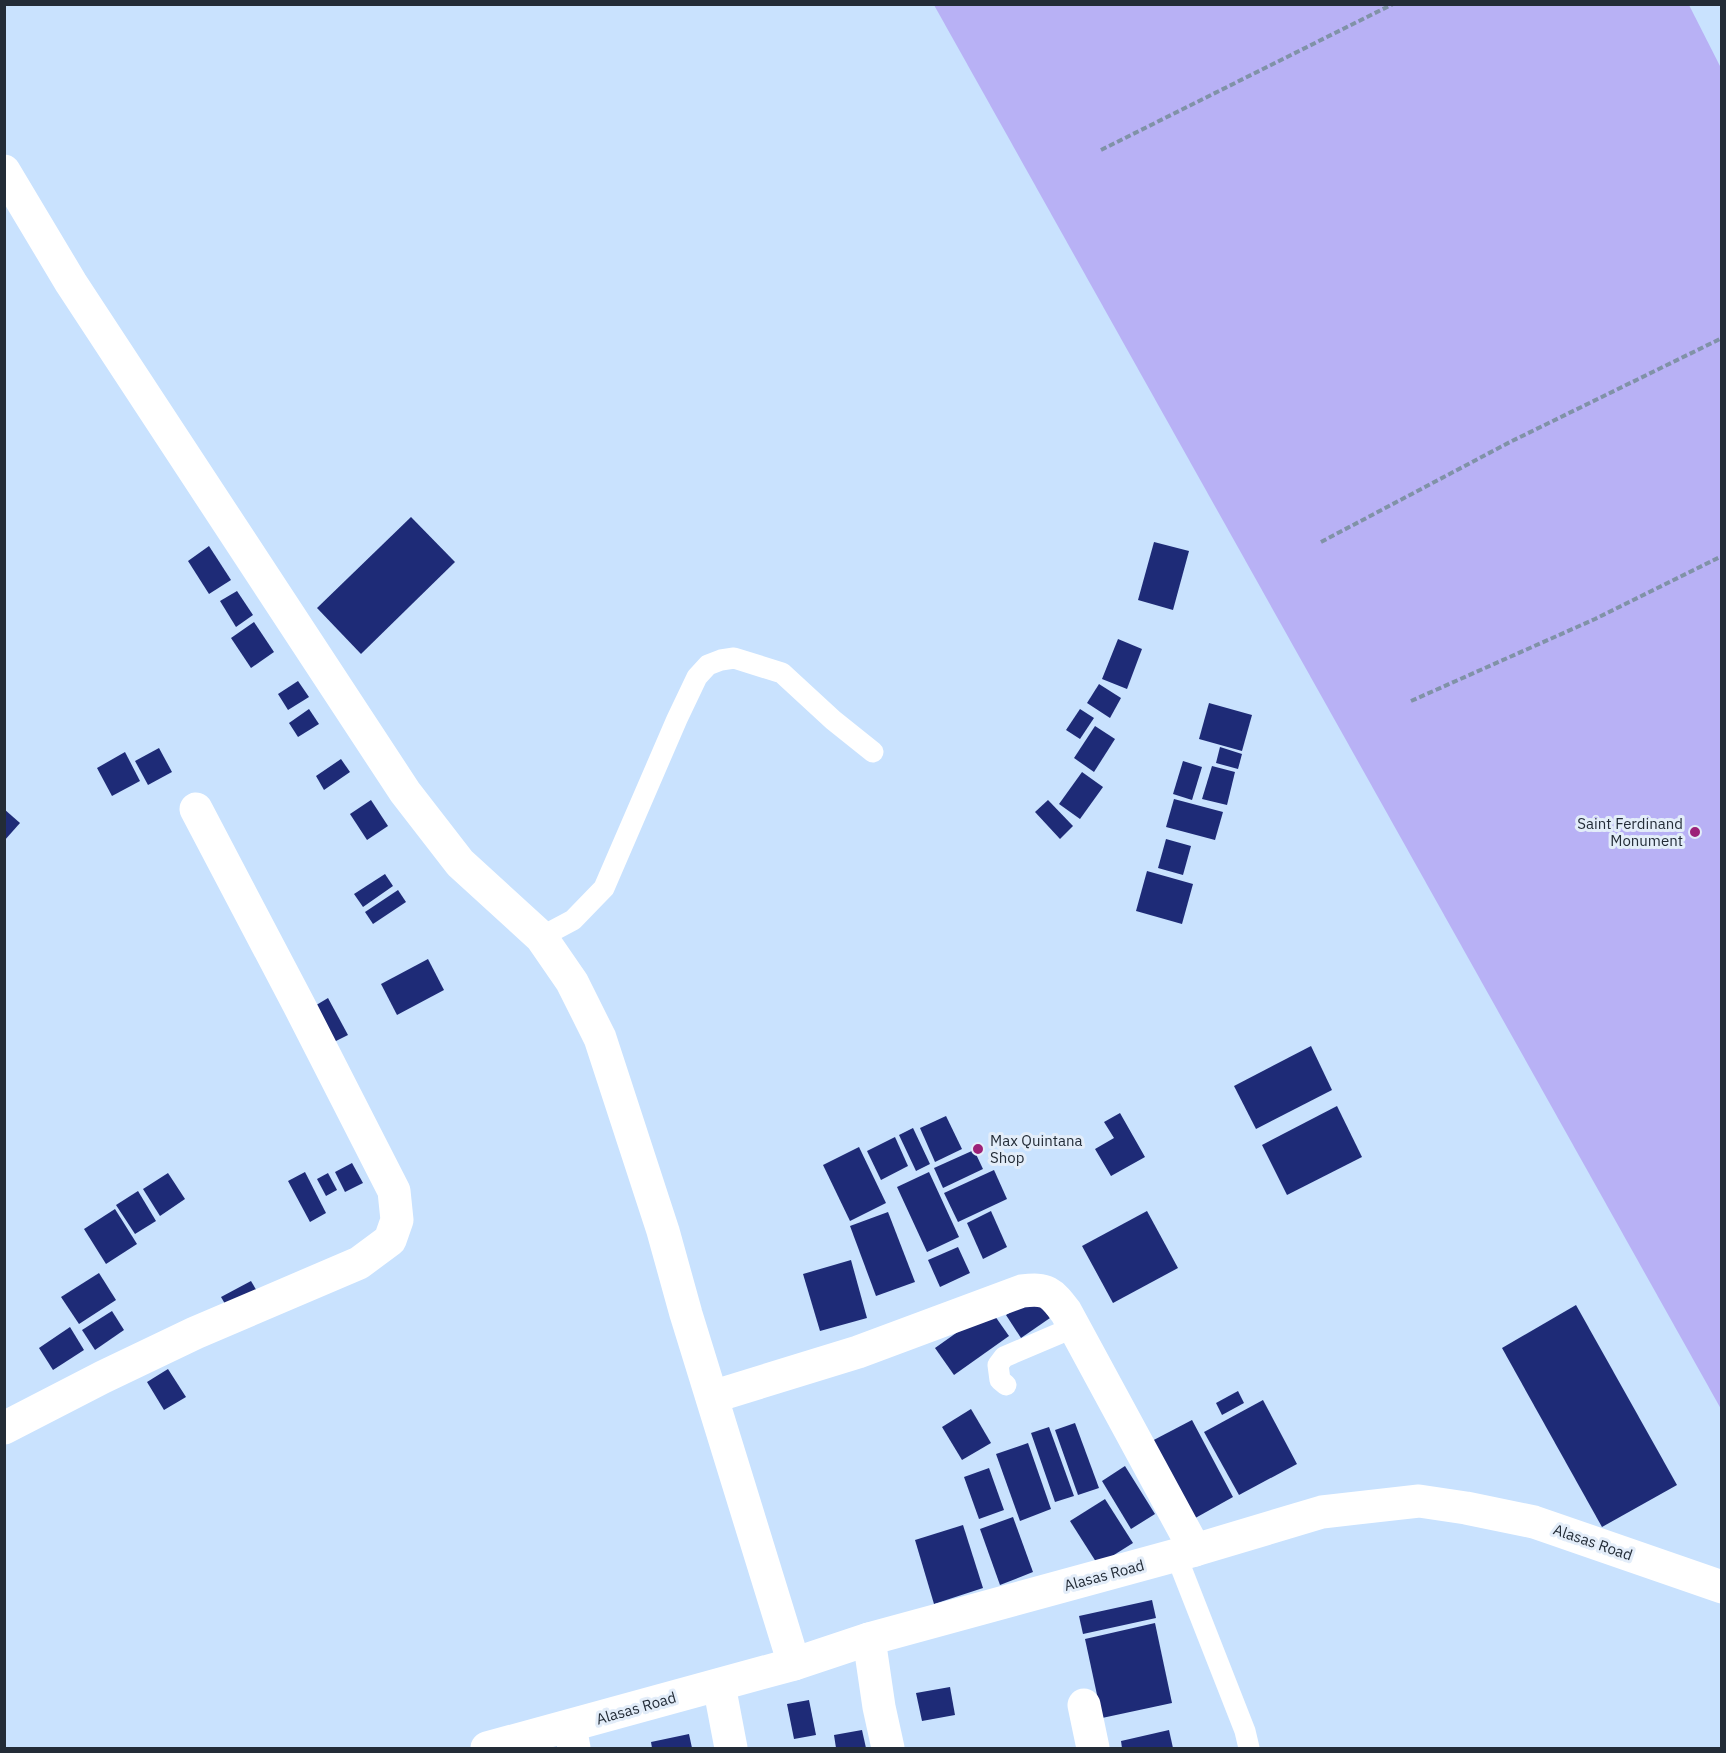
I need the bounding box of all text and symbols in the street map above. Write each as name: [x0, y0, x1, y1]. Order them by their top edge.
place label: Saint Ferdinand Monument: [1577, 814, 1683, 850]
marker: Saint Ferdinand Monument: [1688, 825, 1702, 839]
place label: Max Quintana Shop: [990, 1131, 1083, 1167]
marker: Max Quintana Shop: [971, 1142, 985, 1156]
street label: Alasas Road: [1551, 1520, 1635, 1564]
street label: Alasas Road: [1062, 1555, 1146, 1595]
street label: Alasas Road: [594, 1688, 678, 1728]

